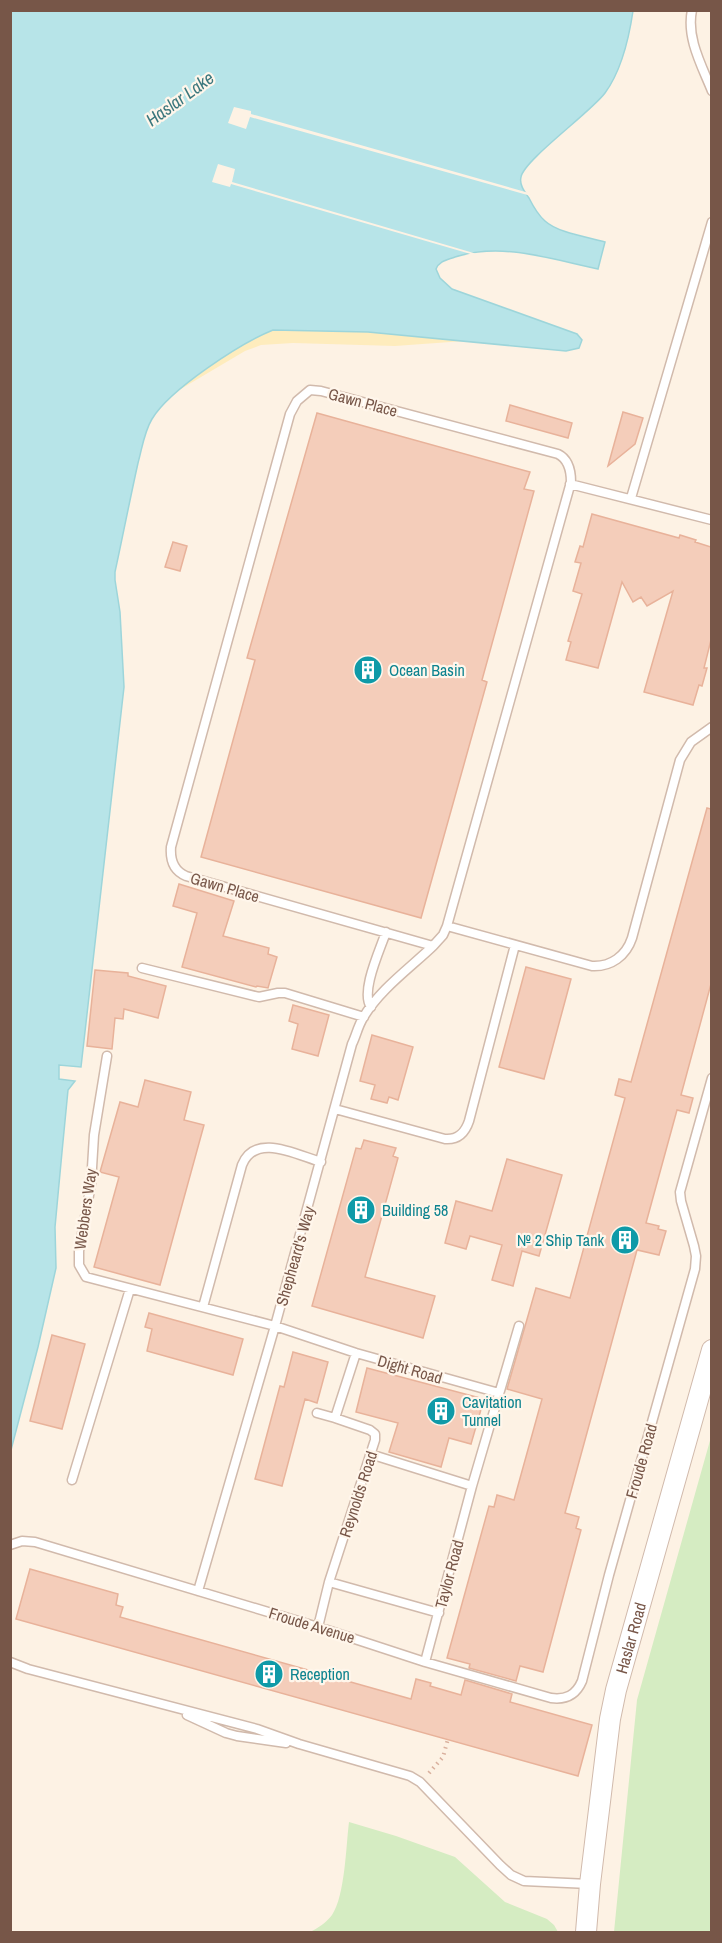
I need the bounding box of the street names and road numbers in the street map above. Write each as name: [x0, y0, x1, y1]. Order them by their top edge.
street label: Gawn Place: [326, 382, 400, 422]
street label: Gawn Place: [188, 867, 262, 907]
street label: Webbers Way: [68, 1167, 102, 1251]
street label: Shepheard's Way: [270, 1203, 320, 1308]
street label: Dight Road: [375, 1349, 445, 1389]
street label: Froude Road: [620, 1421, 662, 1501]
street label: Reynolds Road: [334, 1448, 382, 1540]
street label: Taylor Road: [429, 1537, 469, 1611]
street label: Haslar Road: [610, 1600, 651, 1676]
street label: Froude Avenue: [266, 1602, 358, 1648]

